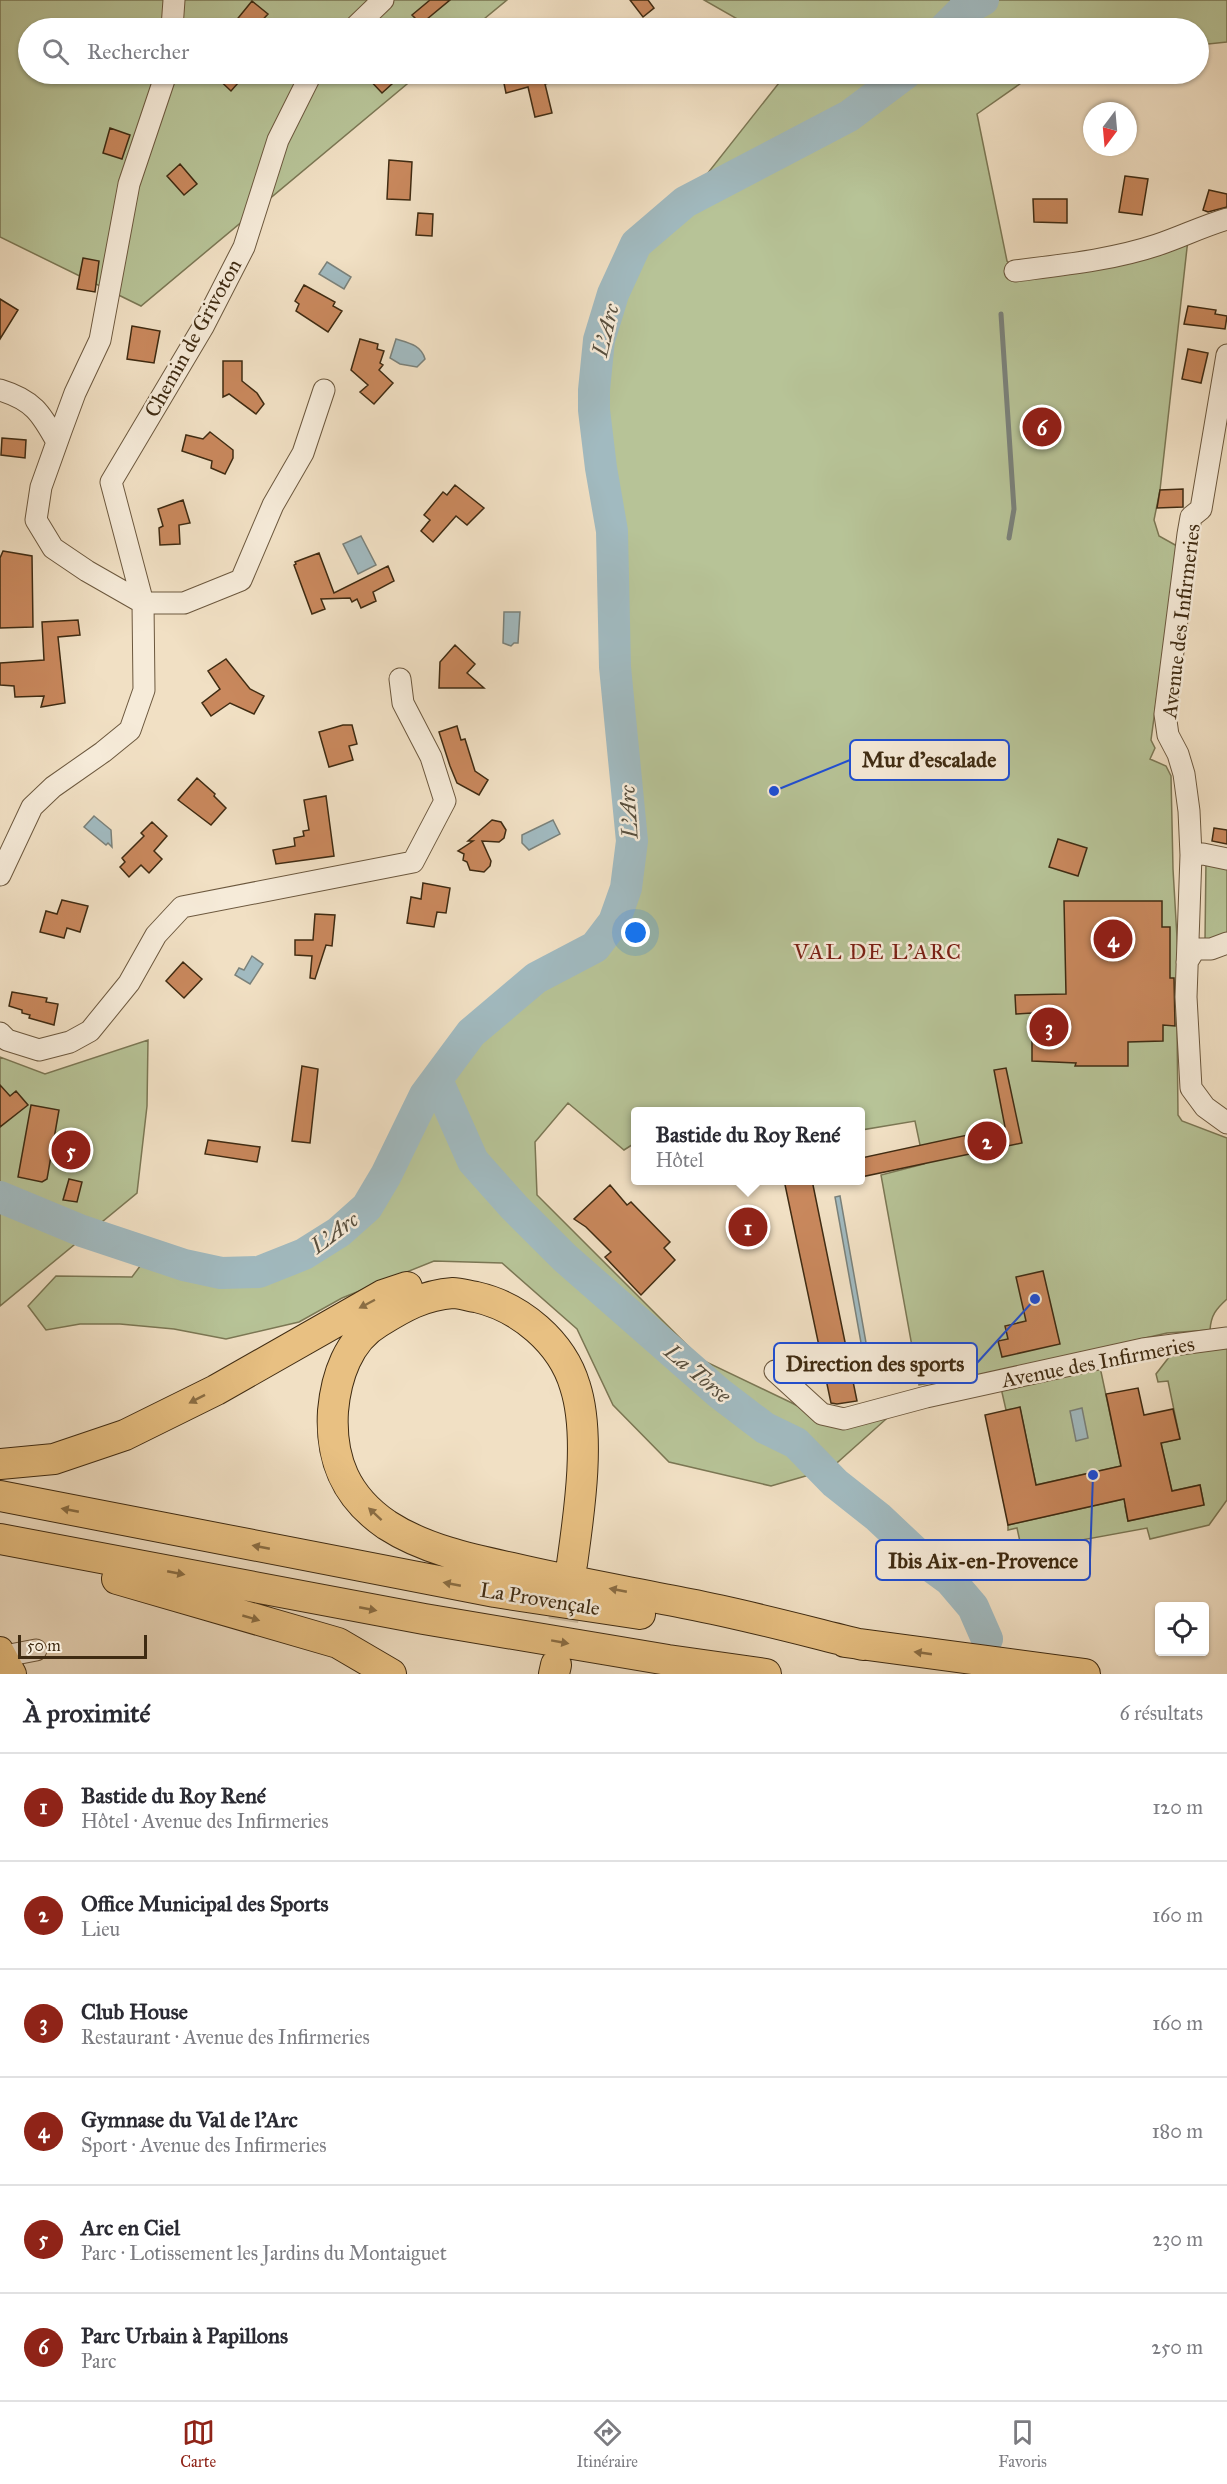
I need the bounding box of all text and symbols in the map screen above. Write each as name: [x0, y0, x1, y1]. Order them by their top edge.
search box: [18, 18, 1209, 84]
icon: search: [39, 35, 72, 68]
text: Rechercher: [87, 38, 189, 65]
north arrow: [1083, 102, 1137, 156]
street label: Chemin de Grivoton: [139, 254, 247, 422]
water label: L'Arc: [586, 300, 625, 360]
pin: 6: [1022, 404, 1062, 450]
street label: Avenue des Infirmeries: [1156, 522, 1206, 721]
callout: Mur d'escalade: [850, 740, 1009, 780]
text: Mur d'escalade: [862, 746, 996, 773]
water label: L'Arc: [613, 783, 644, 841]
pin: 4: [1094, 916, 1132, 962]
your location: [621, 918, 650, 947]
district label: VAL DE L'ARC: [792, 938, 963, 965]
pin: 3: [1030, 1004, 1068, 1050]
popup: [631, 1107, 865, 1185]
pin: 2: [968, 1118, 1006, 1164]
text: Bastide du Roy René: [655, 1121, 841, 1148]
pin: 5: [52, 1128, 90, 1172]
text: Hôtel: [655, 1148, 704, 1172]
pin: 1: [728, 1204, 768, 1250]
water label: L'Arc: [304, 1205, 365, 1260]
one-way arrow: [358, 1299, 375, 1309]
street label: Avenue des Infirmeries: [998, 1331, 1197, 1394]
water label: La Torse: [658, 1337, 737, 1409]
callout: Direction des sports: [774, 1343, 977, 1383]
text: Direction des sports: [786, 1350, 964, 1377]
one-way arrow: [188, 1394, 205, 1404]
one-way arrow: [60, 1505, 79, 1514]
one-way arrow: [368, 1507, 383, 1521]
callout: Ibis Aix-en-Provence: [876, 1540, 1090, 1580]
one-way arrow: [251, 1542, 270, 1551]
text: Ibis Aix-en-Provence: [888, 1547, 1078, 1574]
one-way arrow: [167, 1569, 186, 1578]
street label: La Provençale: [478, 1577, 602, 1621]
one-way arrow: [443, 1579, 462, 1588]
one-way arrow: [608, 1585, 627, 1594]
map controls: [1155, 1602, 1209, 1656]
button: locate: [1155, 1602, 1209, 1656]
one-way arrow: [359, 1605, 378, 1614]
one-way arrow: [242, 1614, 260, 1623]
scale bar: [18, 1632, 147, 1660]
text: 50 m: [27, 1636, 61, 1655]
one-way arrow: [551, 1638, 570, 1647]
one-way arrow: [914, 1648, 933, 1657]
text: À proximité: [24, 1697, 150, 1729]
text: 6 résultats: [1120, 1701, 1203, 1725]
text: Bastide du Roy René: [81, 1782, 266, 1809]
text: 1: [40, 1795, 47, 1819]
text: 120 m: [1152, 1795, 1203, 1819]
text: Hôtel · Avenue des Infirmeries: [81, 1809, 329, 1833]
text: Office Municipal des Sports: [81, 1890, 329, 1917]
text: 2: [39, 1903, 48, 1927]
text: 160 m: [1152, 1903, 1203, 1927]
text: Lieu: [81, 1917, 120, 1941]
text: Club House: [81, 1998, 188, 2025]
text: 3: [40, 2011, 48, 2035]
text: 160 m: [1152, 2011, 1203, 2035]
text: Restaurant · Avenue des Infirmeries: [81, 2025, 370, 2049]
text: Gymnase du Val de l'Arc: [81, 2106, 298, 2133]
text: 4: [38, 2119, 49, 2143]
text: 180 m: [1152, 2119, 1203, 2143]
text: Sport · Avenue des Infirmeries: [81, 2133, 327, 2157]
text: Arc en Ciel: [81, 2214, 180, 2241]
text: 5: [39, 2227, 48, 2251]
text: 230 m: [1152, 2227, 1203, 2251]
text: Parc · Lotissement les Jardins du Montaiguet: [81, 2241, 447, 2265]
text: Parc Urbain à Papillons: [81, 2322, 288, 2349]
text: 6: [38, 2335, 49, 2359]
text: 250 m: [1151, 2335, 1203, 2359]
text: Parc: [81, 2349, 116, 2373]
tab: Carte: [180, 2416, 216, 2471]
tab: Itinéraire: [576, 2416, 638, 2471]
tab: Favoris: [998, 2416, 1047, 2471]

